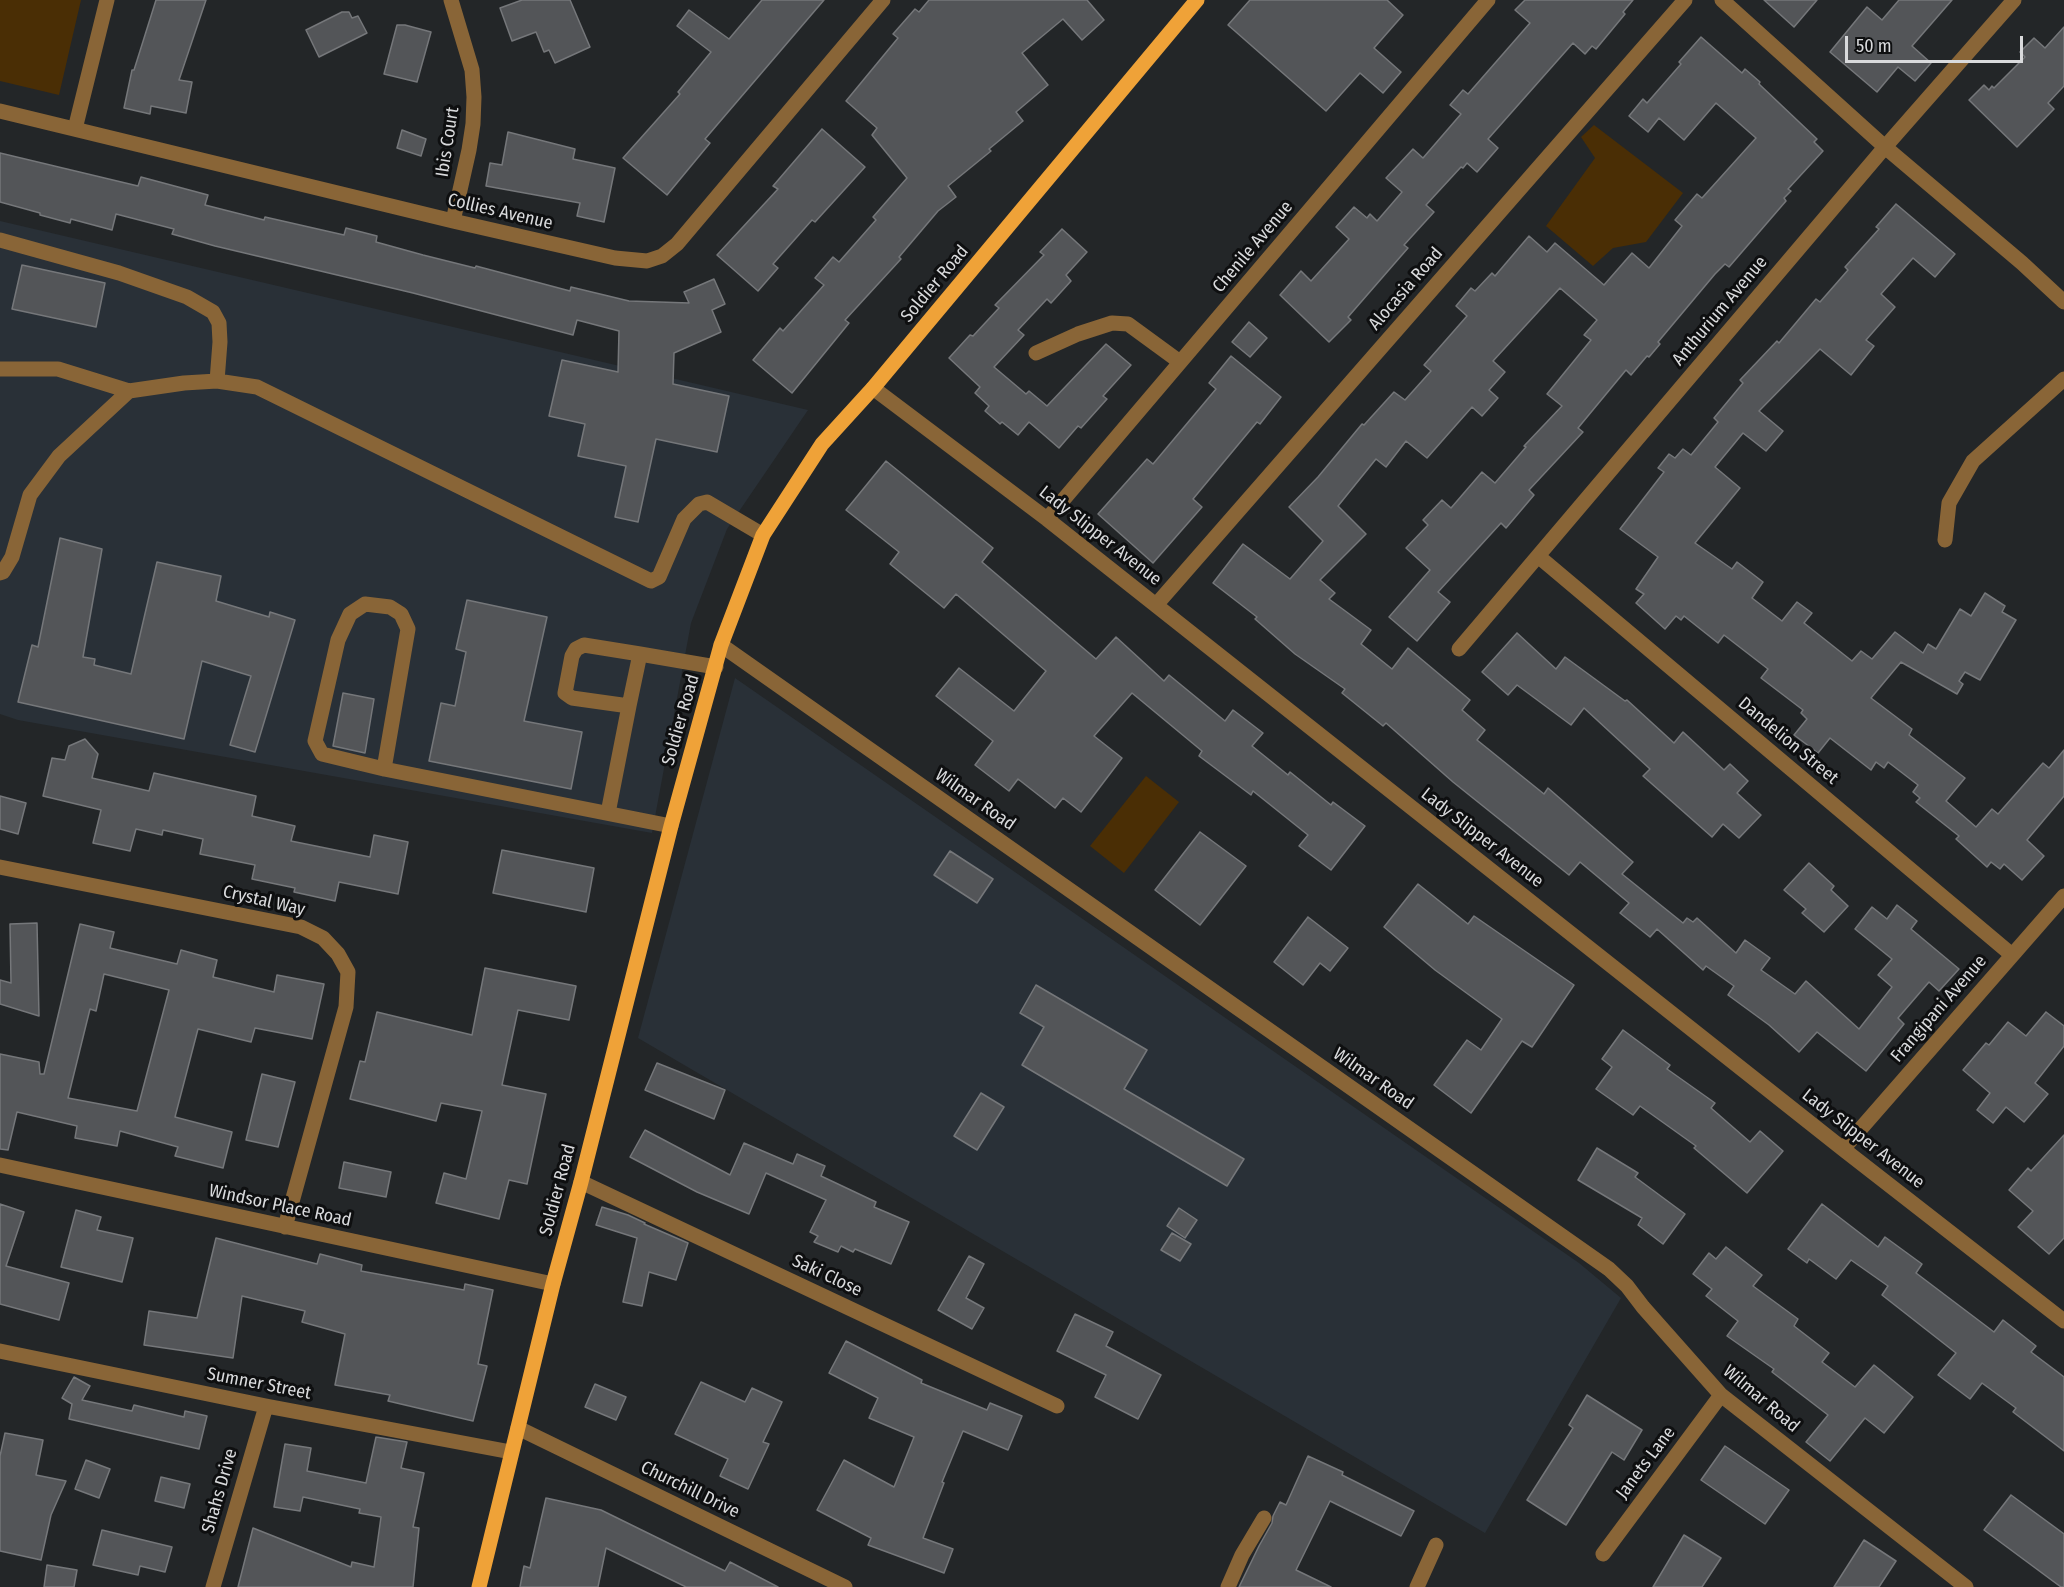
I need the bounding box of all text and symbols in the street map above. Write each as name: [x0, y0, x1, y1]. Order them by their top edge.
scale bar: [1848, 24, 2026, 62]
text: 50 m: [1856, 35, 1892, 57]
street label: Ibis Court: [432, 105, 464, 179]
street label: Collies Avenue: [445, 189, 555, 235]
street label: Chenile Avenue: [1208, 197, 1298, 297]
street label: Soldier Road: [897, 241, 973, 327]
street label: Alocasia Road: [1364, 243, 1448, 335]
street label: Anthurium Avenue: [1668, 252, 1772, 370]
street label: Lady Slipper Avenue: [1034, 481, 1166, 591]
street label: Soldier Road: [658, 672, 704, 768]
street label: Dandelion Street: [1734, 693, 1842, 789]
street label: Wilmar Road: [931, 764, 1019, 836]
street label: Lady Slipper Avenue: [1416, 783, 1548, 893]
street label: Crystal Way: [221, 881, 307, 921]
street label: Frangipani Avenue: [1887, 951, 1991, 1067]
street label: Wilmar Road: [1329, 1043, 1417, 1115]
street label: Lady Slipper Avenue: [1797, 1084, 1929, 1194]
street label: Soldier Road: [535, 1142, 581, 1238]
street label: Windsor Place Road: [207, 1180, 353, 1232]
street label: Saki Close: [789, 1250, 865, 1302]
street label: Wilmar Road: [1718, 1361, 1804, 1437]
street label: Sumner Street: [205, 1363, 313, 1405]
street label: Janets Lane: [1612, 1423, 1680, 1503]
street label: Shahs Drive: [198, 1446, 242, 1536]
street label: Churchill Drive: [637, 1457, 743, 1523]

